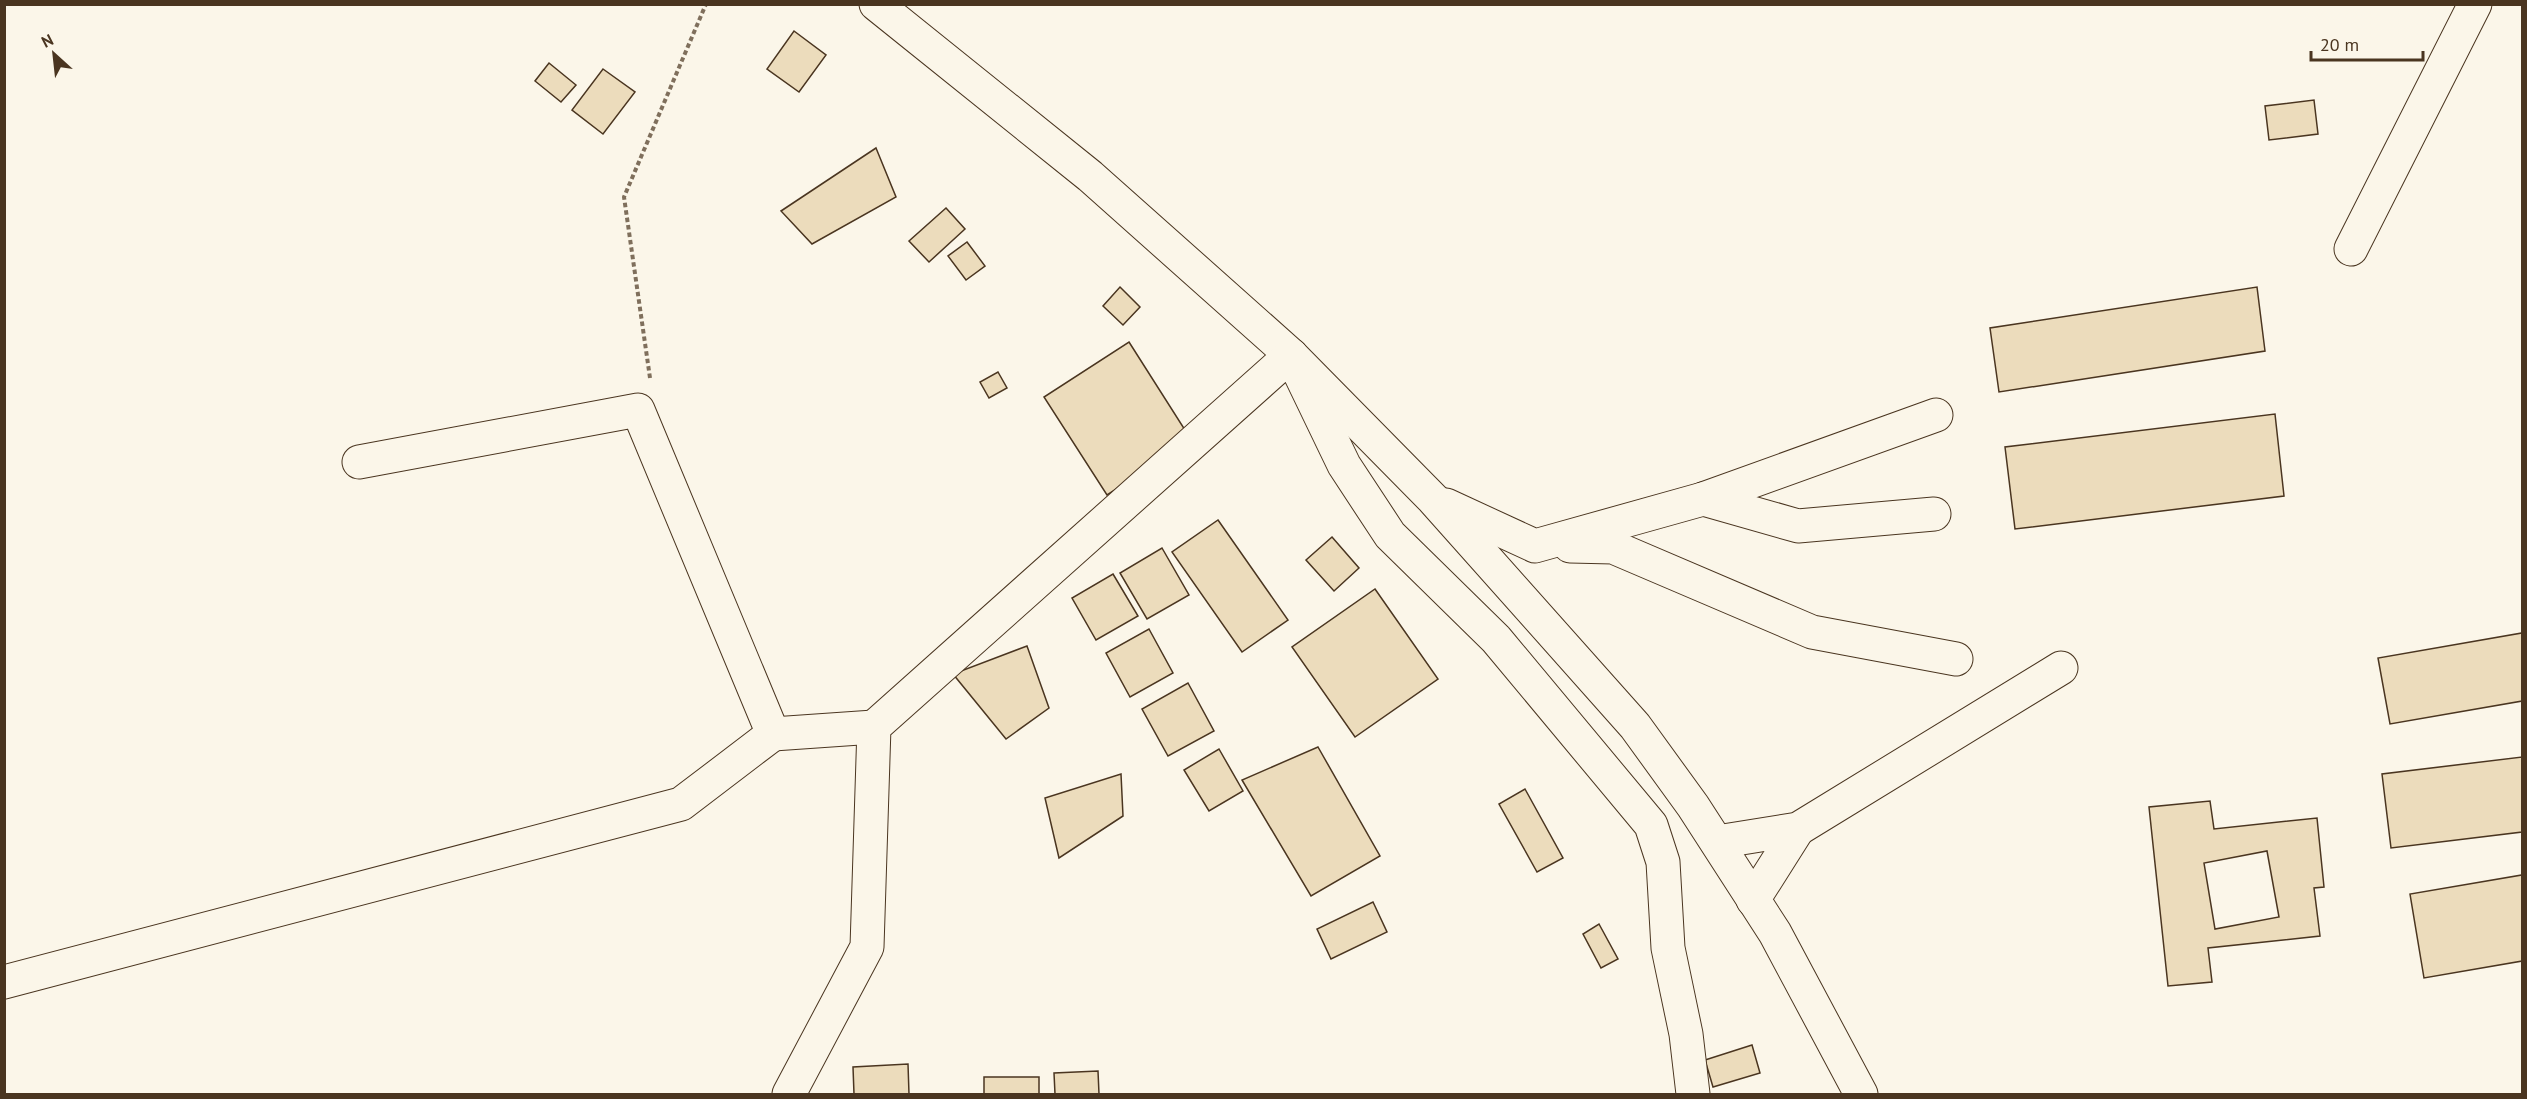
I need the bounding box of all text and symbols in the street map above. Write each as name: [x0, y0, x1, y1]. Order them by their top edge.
north arrow: [24, 24, 84, 84]
scale bar: [2311, 24, 2424, 62]
text: N: [38, 29, 56, 52]
text: 20 m: [2320, 33, 2359, 56]

